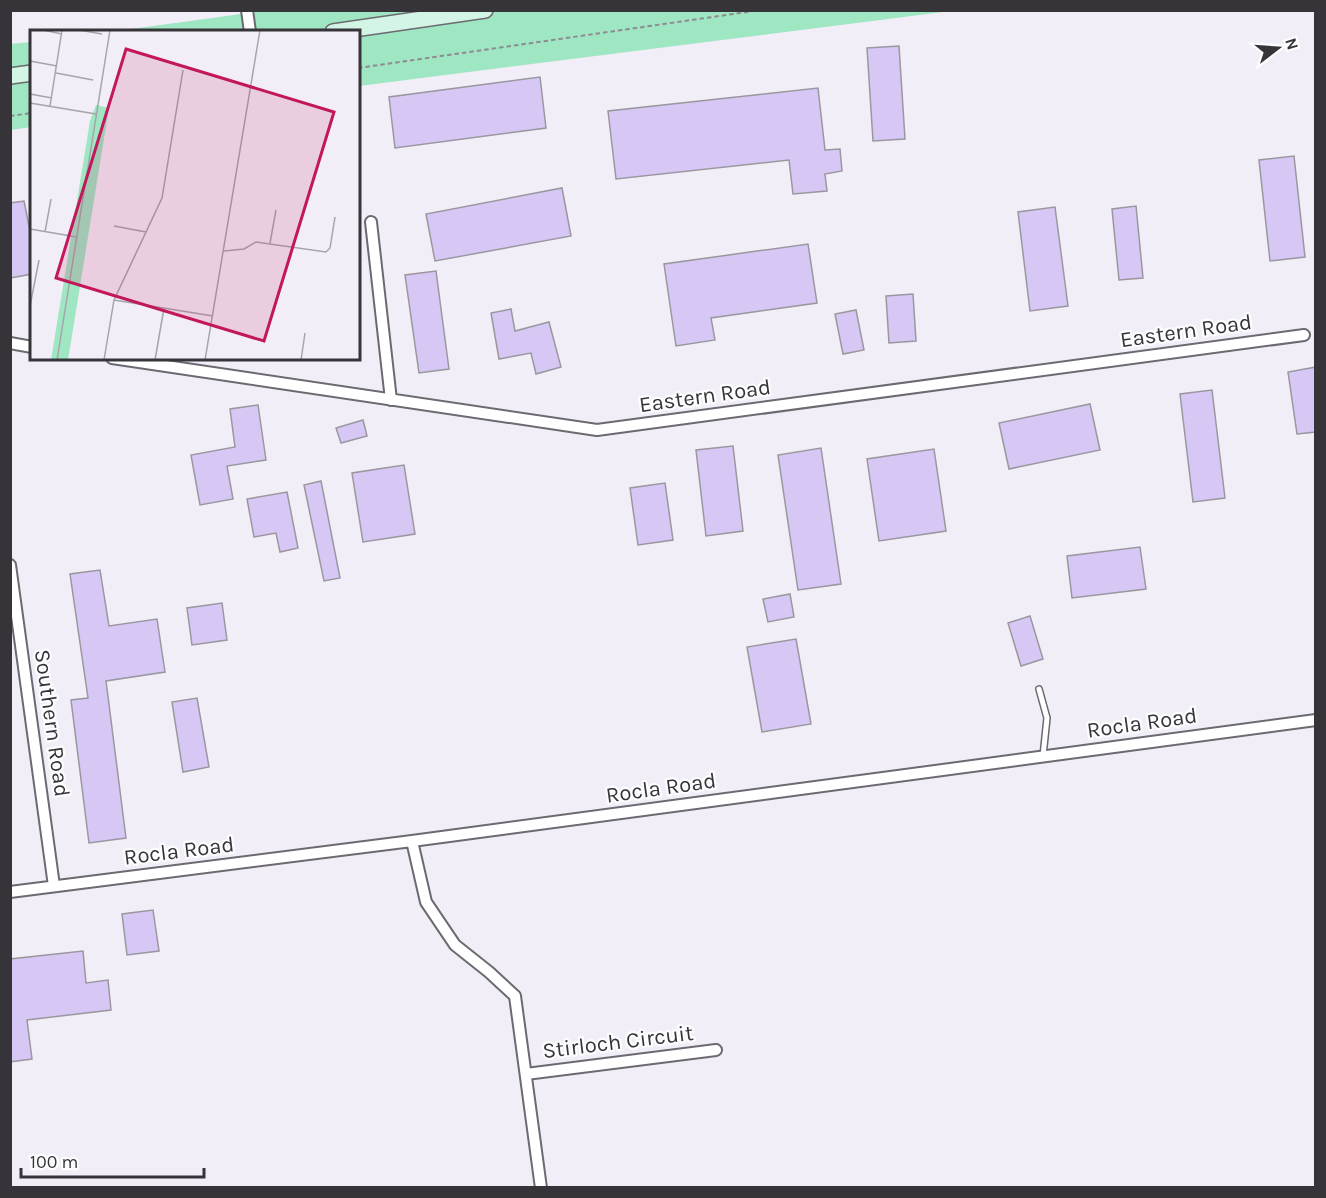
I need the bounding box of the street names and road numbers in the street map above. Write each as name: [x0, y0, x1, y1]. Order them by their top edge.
street label: Eastern Road: [1118, 309, 1254, 353]
street label: Eastern Road: [637, 374, 773, 418]
street label: Southern Road: [29, 648, 75, 798]
street label: Rocla Road: [1085, 702, 1199, 744]
street label: Rocla Road: [604, 767, 718, 809]
street label: Rocla Road: [122, 831, 236, 871]
street label: Stirloch Circuit: [541, 1020, 695, 1064]

